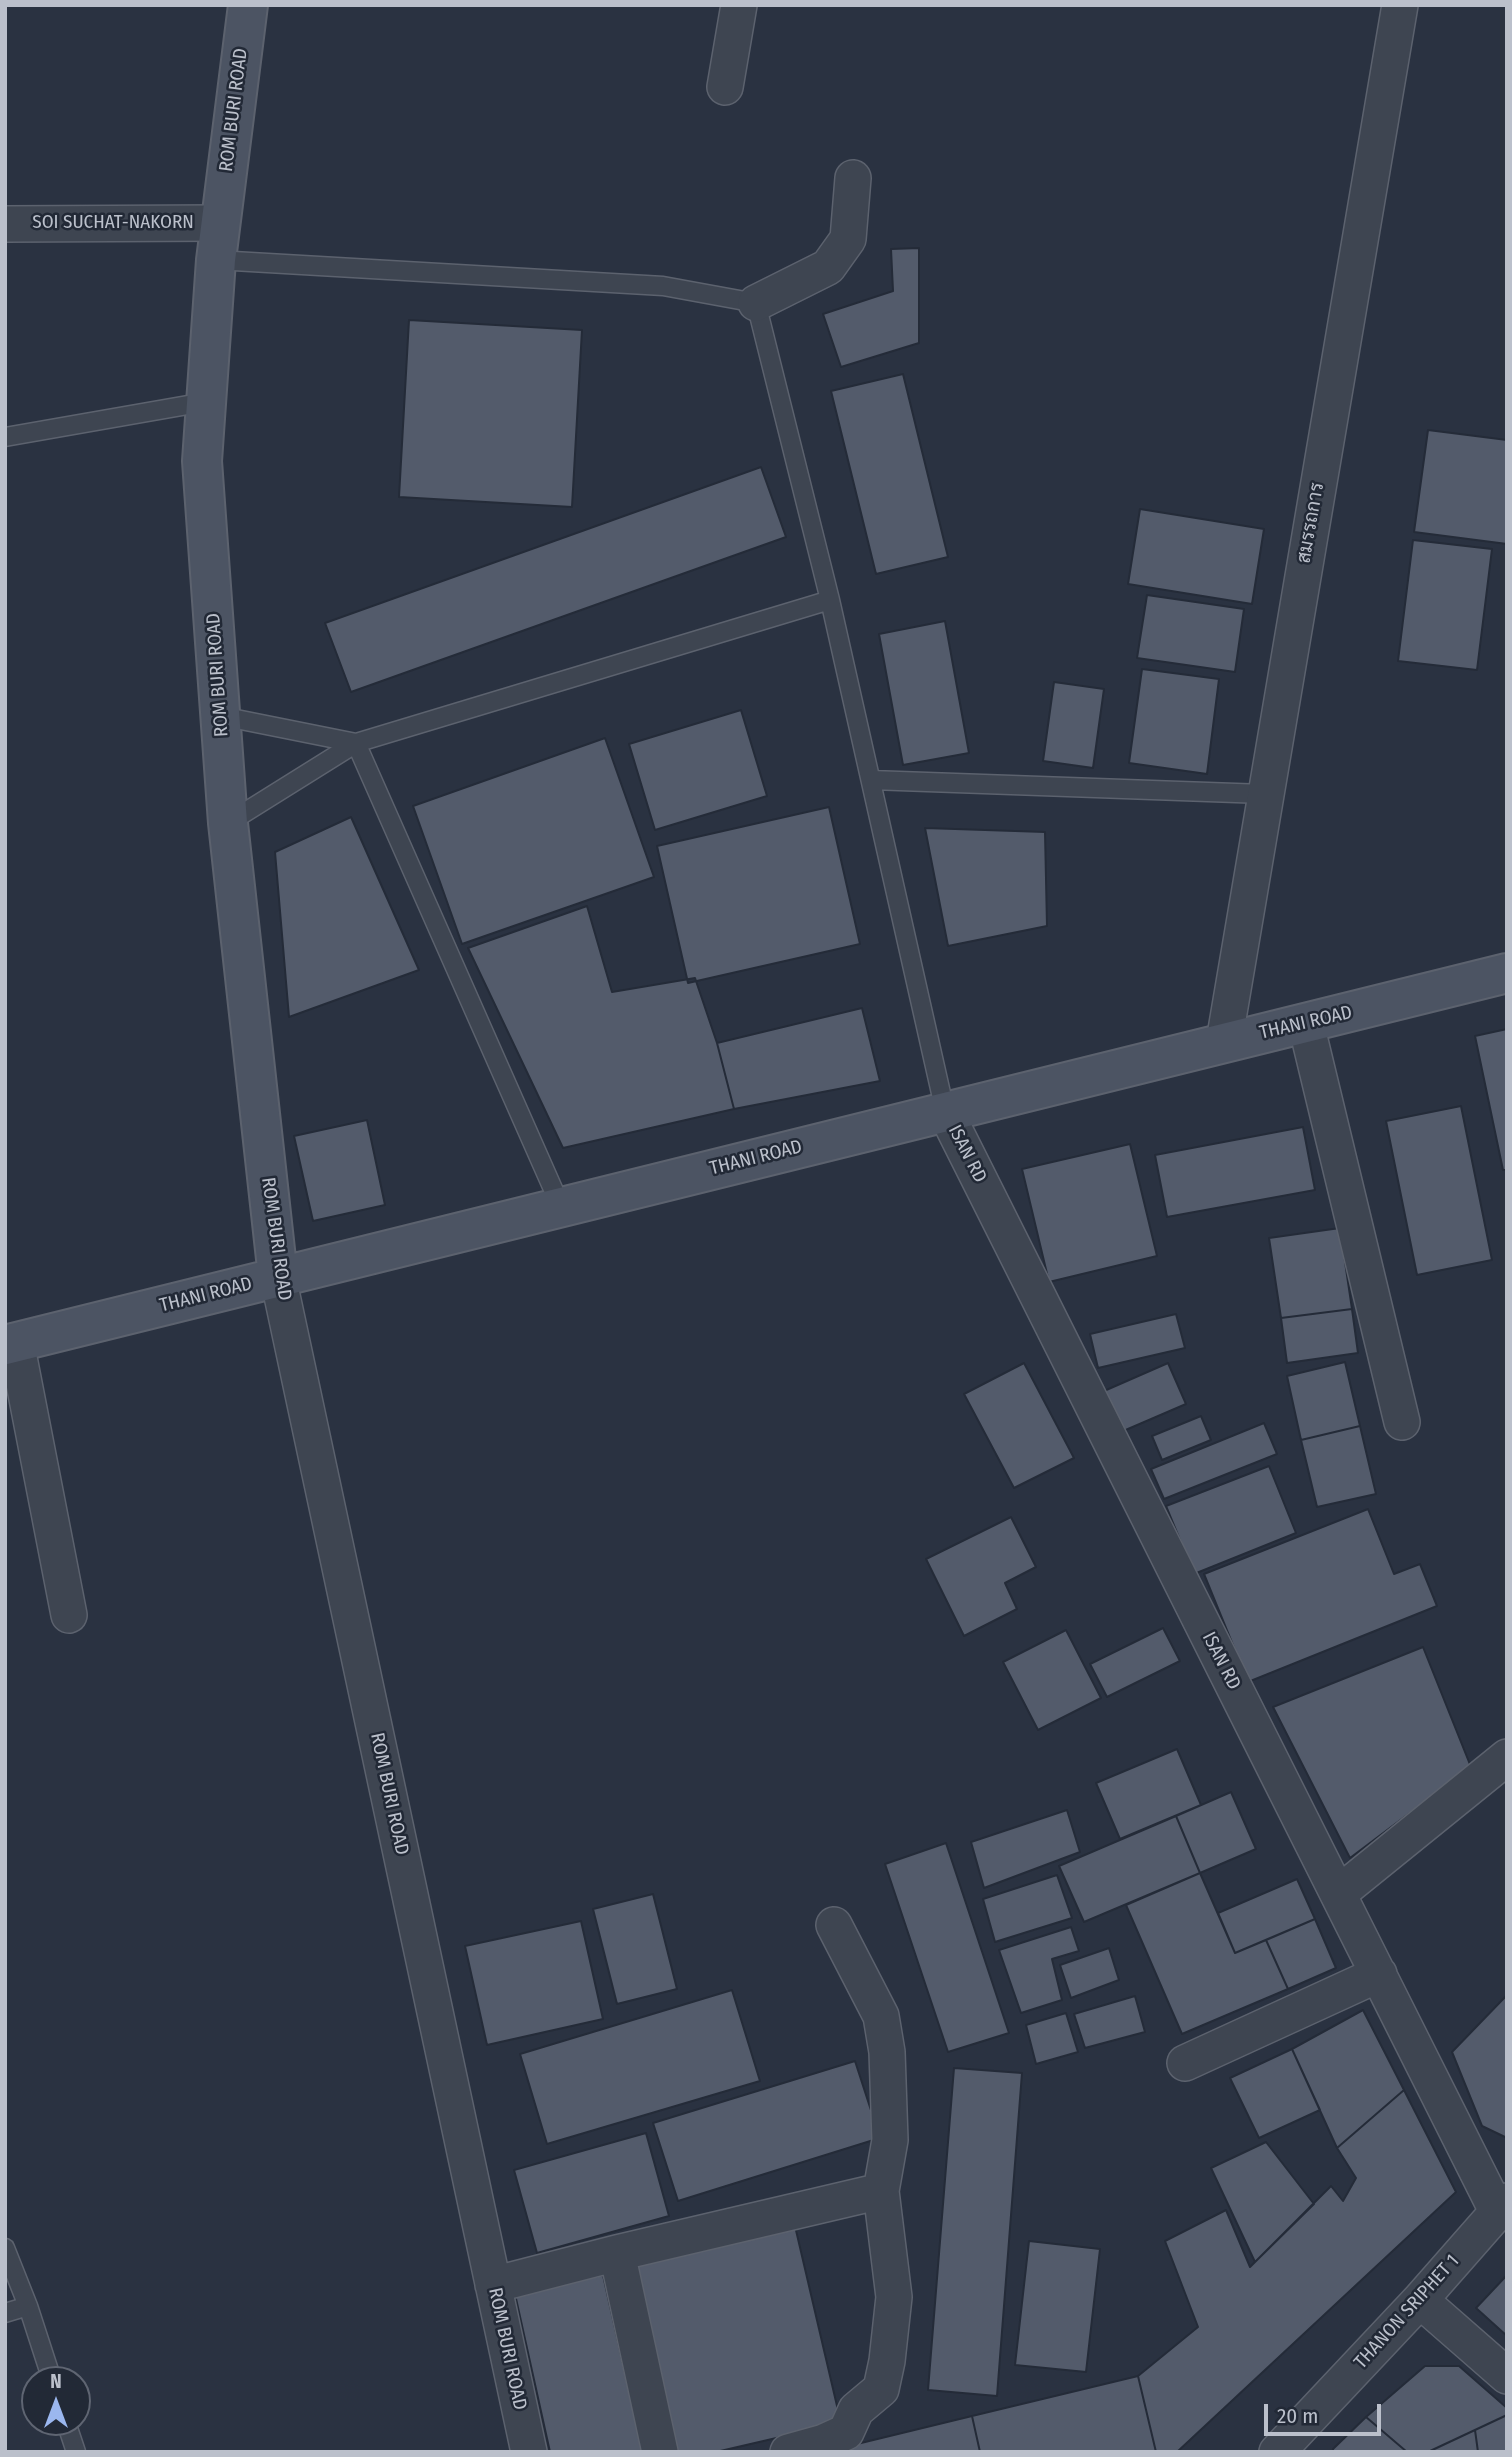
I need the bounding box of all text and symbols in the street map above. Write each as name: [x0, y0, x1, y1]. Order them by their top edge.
street label: ROM BURI ROAD: [215, 47, 253, 173]
street label: SOI SUCHAT-NAKORN: [32, 212, 194, 234]
street label: สมรรถการ: [1293, 481, 1329, 565]
street label: ROM BURI ROAD: [202, 612, 234, 738]
street label: THANI ROAD: [1258, 1001, 1354, 1045]
street label: ISAN RD: [943, 1121, 991, 1187]
street label: THANI ROAD: [708, 1136, 804, 1180]
street label: ROM BURI ROAD: [256, 1176, 296, 1302]
street label: THANI ROAD: [158, 1273, 254, 1317]
street label: ISAN RD: [1197, 1628, 1245, 1694]
street label: ROM BURI ROAD: [365, 1731, 413, 1857]
street label: THANON SRIPHET 1: [1350, 2250, 1464, 2374]
street label: ROM BURI ROAD: [483, 2286, 531, 2412]
north arrow: [21, 2366, 91, 2436]
text: N: [50, 2370, 62, 2393]
scale bar: [1267, 2390, 1384, 2434]
text: 20 m: [1277, 2403, 1318, 2429]

